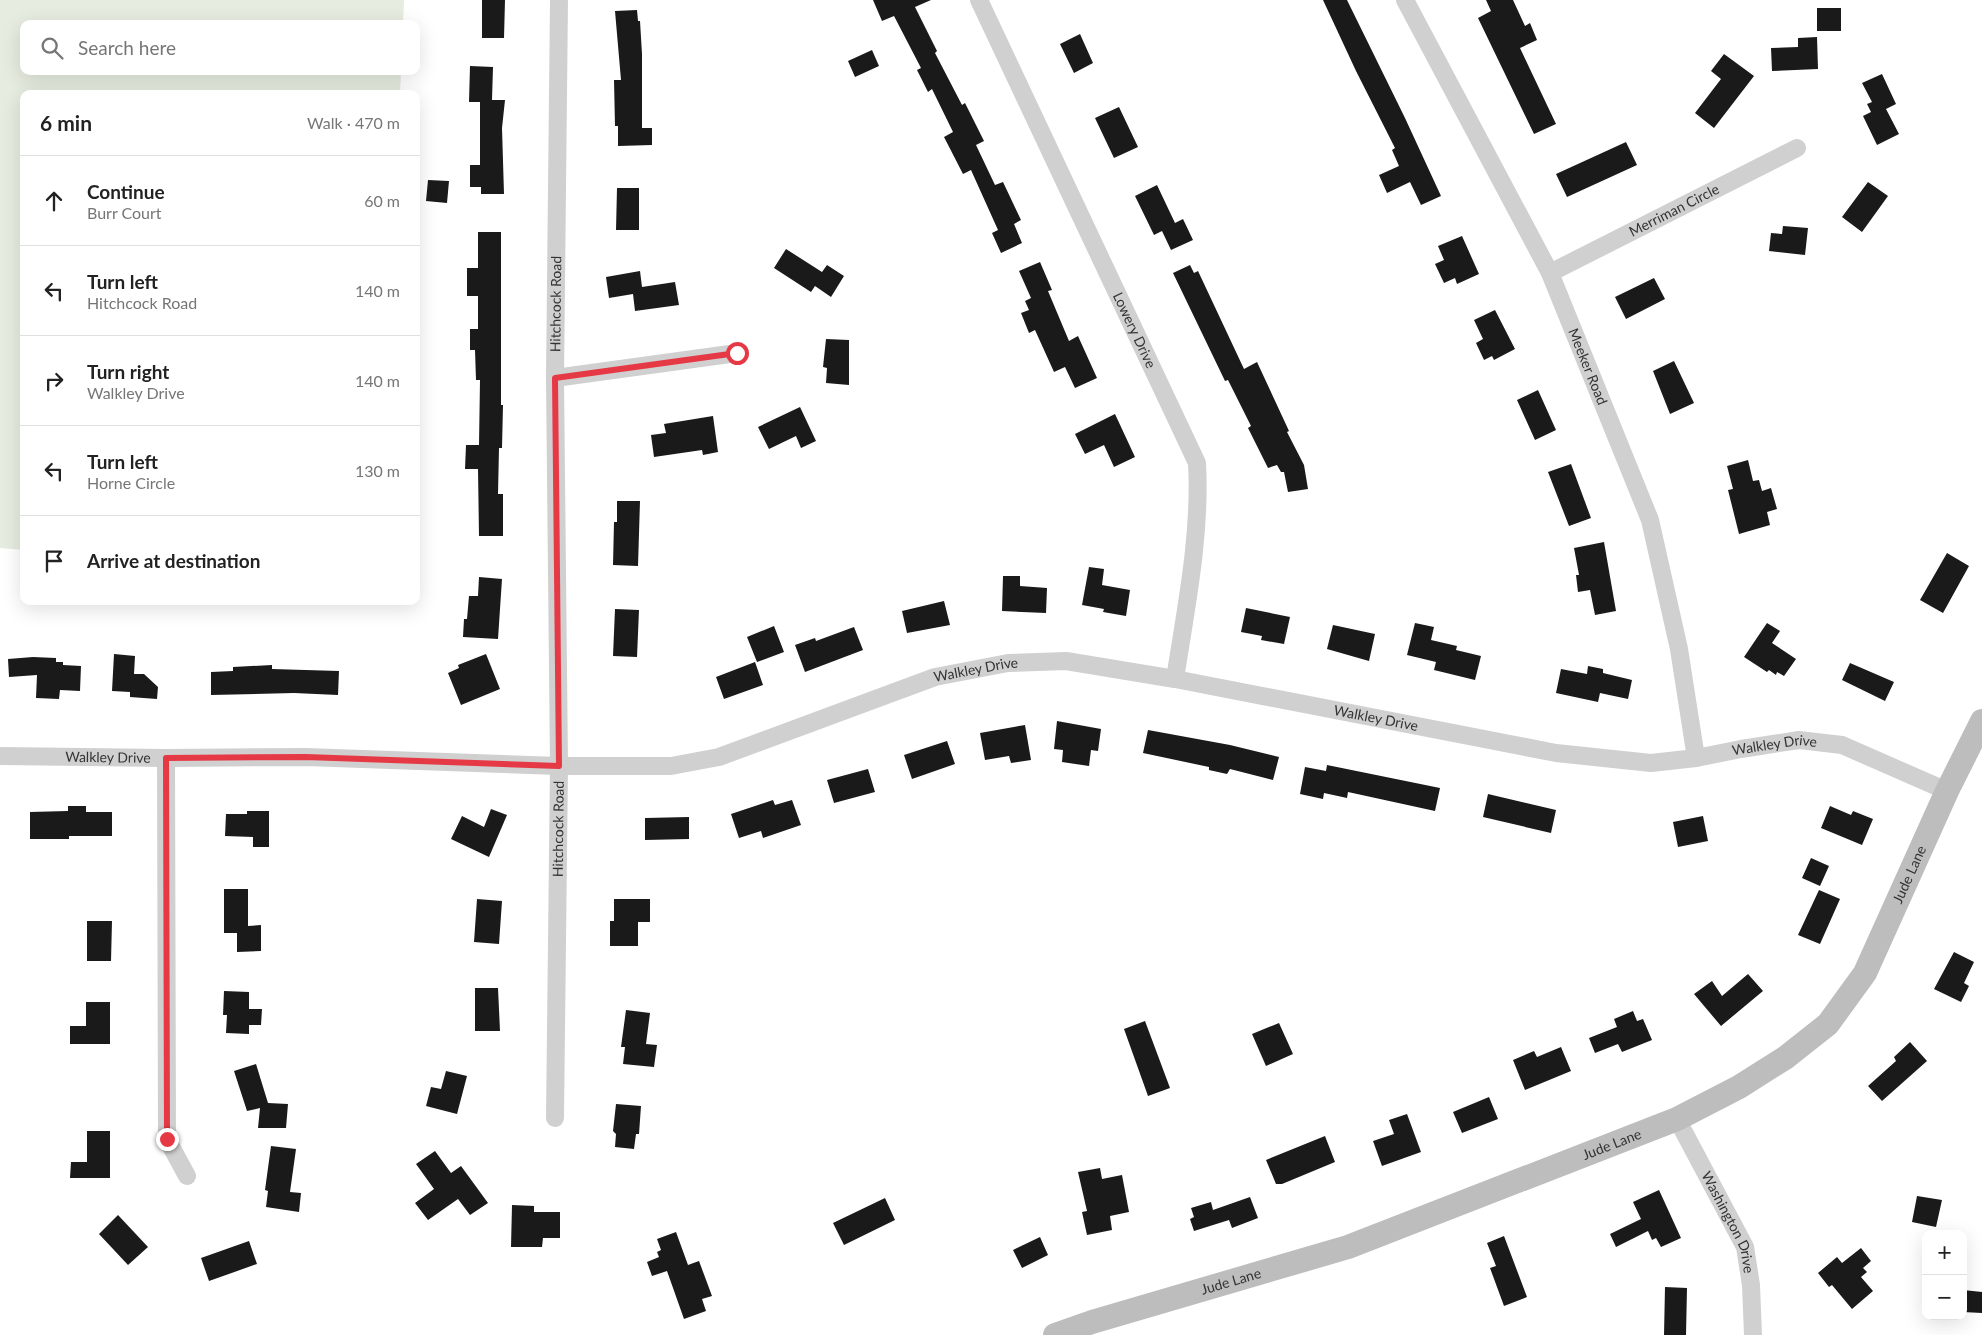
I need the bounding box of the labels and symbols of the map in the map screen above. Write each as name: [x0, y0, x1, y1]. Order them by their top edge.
street label: Merriman Circle: [1626, 180, 1722, 240]
street label: Hitchcock Road: [546, 256, 564, 352]
street label: Lowery Drive: [1110, 289, 1160, 371]
street label: Meeker Road: [1565, 325, 1611, 407]
route start: [726, 342, 749, 365]
street label: Walkley Drive: [932, 653, 1018, 685]
street label: Walkley Drive: [1333, 701, 1420, 734]
street label: Walkley Drive: [1731, 731, 1818, 759]
street label: Walkley Drive: [65, 748, 151, 766]
street label: Hitchcock Road: [549, 781, 567, 877]
street label: Jude Lane: [1888, 843, 1929, 906]
street label: Jude Lane: [1580, 1125, 1643, 1163]
route end: [156, 1128, 179, 1151]
street label: Washington Drive: [1698, 1168, 1758, 1274]
street label: Jude Lane: [1199, 1264, 1263, 1298]

